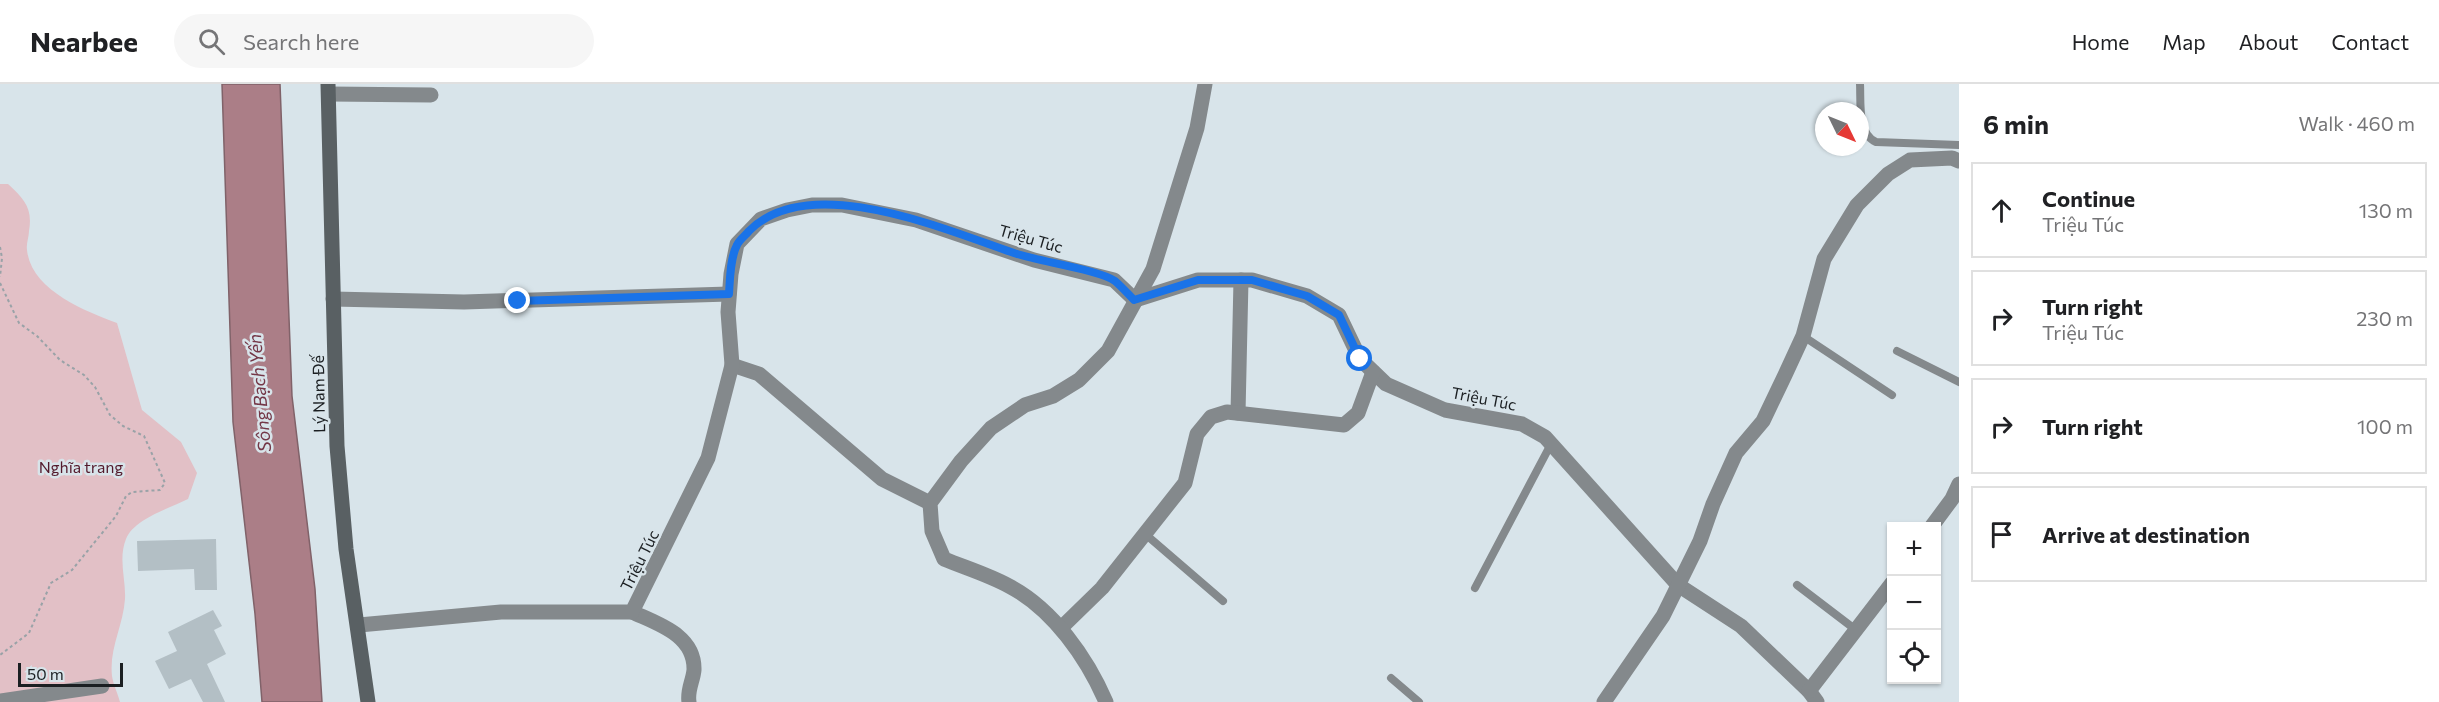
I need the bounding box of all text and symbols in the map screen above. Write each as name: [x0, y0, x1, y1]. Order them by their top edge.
search box: [174, 14, 594, 68]
text: Nearbee: [30, 24, 138, 58]
icon: search: [195, 25, 228, 58]
text: Search here: [243, 28, 359, 55]
text: Home: [2072, 29, 2129, 54]
text: Map: [2162, 29, 2206, 54]
text: About: [2239, 29, 2298, 54]
text: Contact: [2331, 29, 2409, 54]
north arrow: [1815, 102, 1869, 156]
text: 6 min: [1983, 108, 2049, 139]
text: Walk · 460 m: [2298, 111, 2415, 135]
text: Continue: [2042, 185, 2135, 212]
icon: ahead: [1985, 194, 2018, 227]
text: 130 m: [2359, 198, 2413, 222]
text: Triệu Túc: [2042, 212, 2124, 236]
street label: Triệu Túc: [997, 220, 1065, 256]
route end: [504, 287, 530, 313]
text: Turn right: [2042, 293, 2143, 320]
icon: right: [1985, 302, 2018, 335]
text: 230 m: [2356, 306, 2413, 330]
text: Triệu Túc: [2042, 320, 2124, 344]
water label: Sông Bạch Yến: [243, 333, 275, 453]
route start: [1346, 345, 1372, 371]
street label: Lý Nam Đế: [308, 353, 328, 433]
street label: Triệu Túc: [1450, 382, 1518, 414]
icon: right: [1985, 410, 2018, 443]
text: Turn right: [2042, 413, 2143, 440]
text: 100 m: [2357, 414, 2413, 438]
park label: Nghĩa trang: [39, 457, 124, 476]
icon: arrive: [1985, 518, 2018, 551]
text: Arrive at destination: [2042, 521, 2250, 548]
map controls: [1887, 522, 1941, 684]
button: +: [1887, 522, 1941, 576]
street label: Triệu Túc: [616, 526, 662, 594]
button: −: [1887, 576, 1941, 630]
button: locate: [1887, 630, 1941, 684]
scale bar: [18, 660, 123, 688]
text: 50 m: [27, 664, 64, 683]

